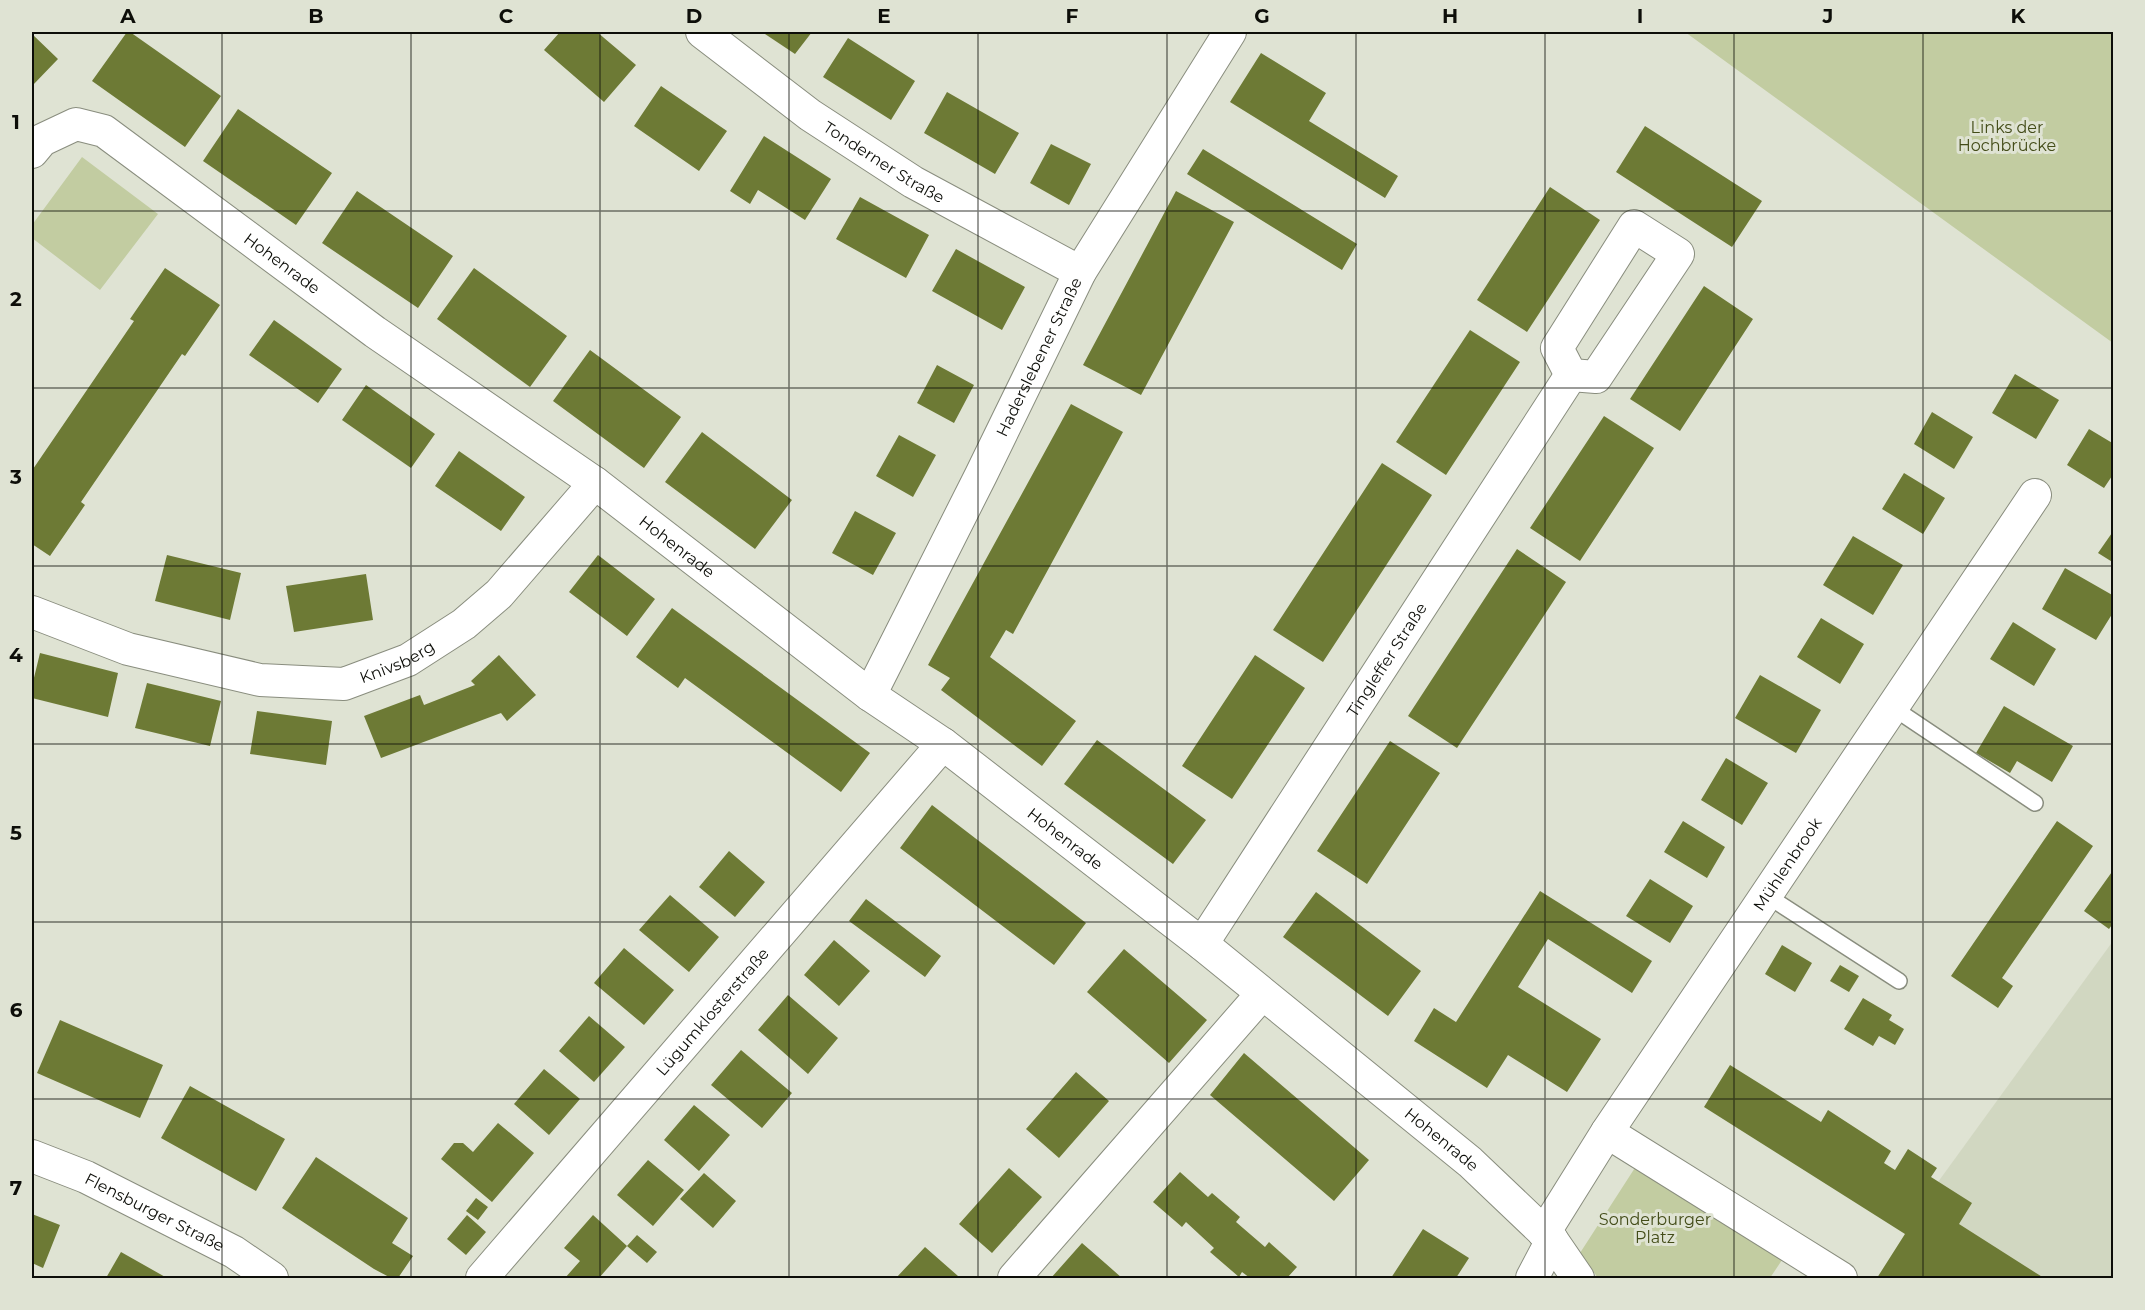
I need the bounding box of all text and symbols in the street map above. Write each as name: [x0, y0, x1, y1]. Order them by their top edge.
text: A: [119, 4, 136, 28]
text: B: [308, 4, 324, 28]
text: C: [499, 4, 514, 28]
text: D: [686, 4, 702, 28]
text: E: [877, 4, 891, 28]
text: F: [1066, 4, 1079, 28]
text: G: [1254, 4, 1270, 28]
text: H: [1442, 4, 1458, 28]
text: I: [1637, 4, 1643, 28]
text: J: [1822, 4, 1833, 28]
text: K: [2011, 4, 2027, 28]
text: 1: [12, 110, 20, 134]
street label: Tonderner Straße: [820, 117, 948, 207]
park label: Links der Hochbrücke: [1958, 118, 2056, 155]
street label: Hohenrade: [240, 229, 324, 298]
street label: Haderslebener Straße: [992, 274, 1086, 440]
text: 2: [10, 287, 22, 311]
text: 3: [9, 465, 22, 489]
street label: Hohenrade: [635, 512, 718, 582]
street label: Tingleffer Straße: [1343, 599, 1431, 721]
street label: Knivsberg: [357, 637, 438, 687]
text: 4: [9, 643, 23, 667]
street label: Hohenrade: [1024, 804, 1106, 874]
street label: Mühlenbrook: [1749, 814, 1826, 915]
text: 5: [10, 821, 22, 845]
street label: Lügumklosterstraße: [652, 944, 773, 1080]
text: 6: [10, 998, 23, 1022]
street label: Hohenrade: [1401, 1104, 1483, 1175]
street label: Flensburger Straße: [82, 1169, 227, 1256]
text: 7: [10, 1176, 22, 1200]
park label: Sonderburger Platz: [1599, 1210, 1711, 1247]

